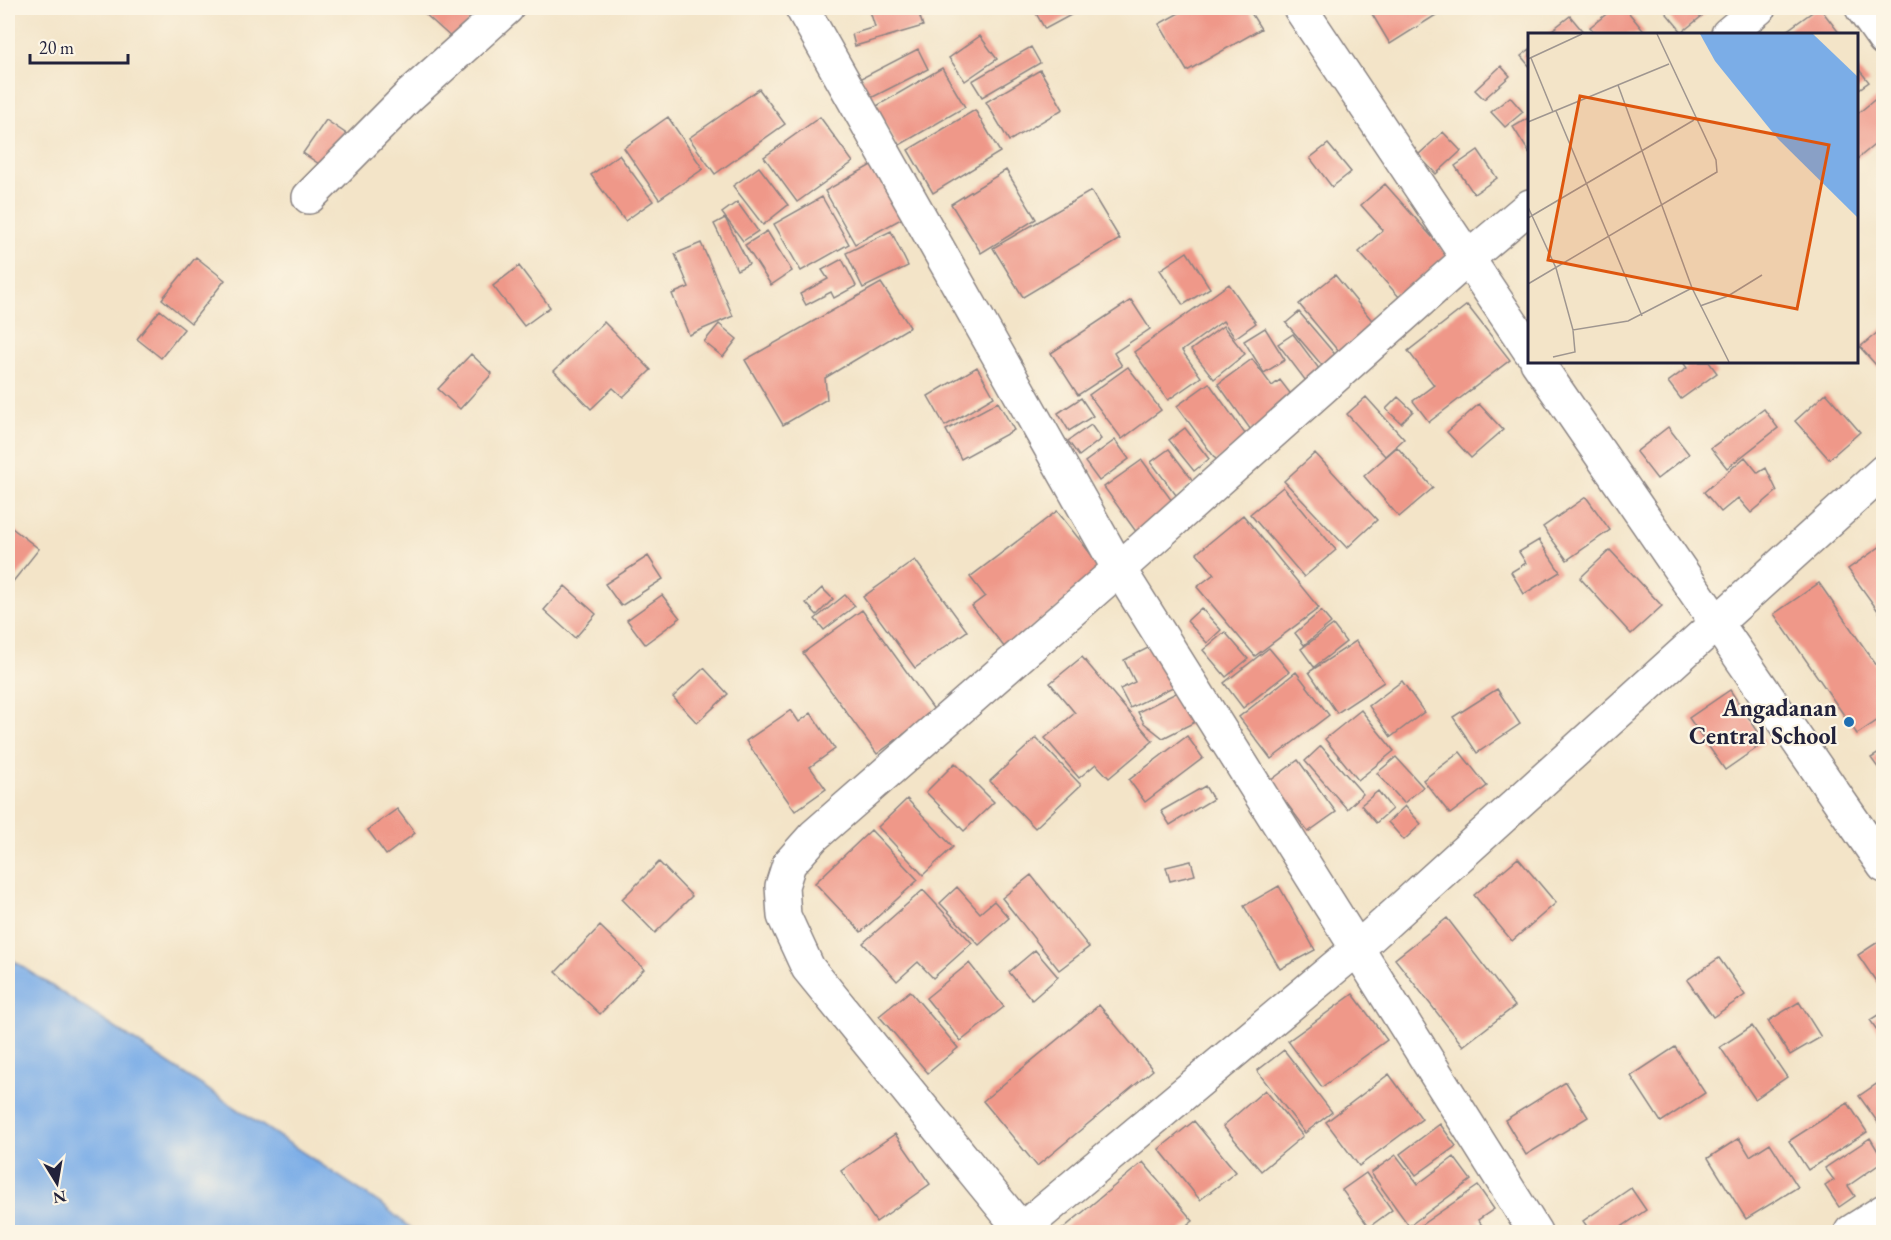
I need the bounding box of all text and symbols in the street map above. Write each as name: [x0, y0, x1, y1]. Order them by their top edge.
scale bar: [30, 27, 128, 65]
inset map: [1528, 33, 1858, 363]
text: 20 m: [39, 36, 74, 59]
place label: Angadanan Central School: [1689, 692, 1837, 751]
marker: Angadanan Central School: [1842, 715, 1856, 729]
north arrow: [27, 1153, 87, 1213]
text: N: [51, 1186, 68, 1209]

